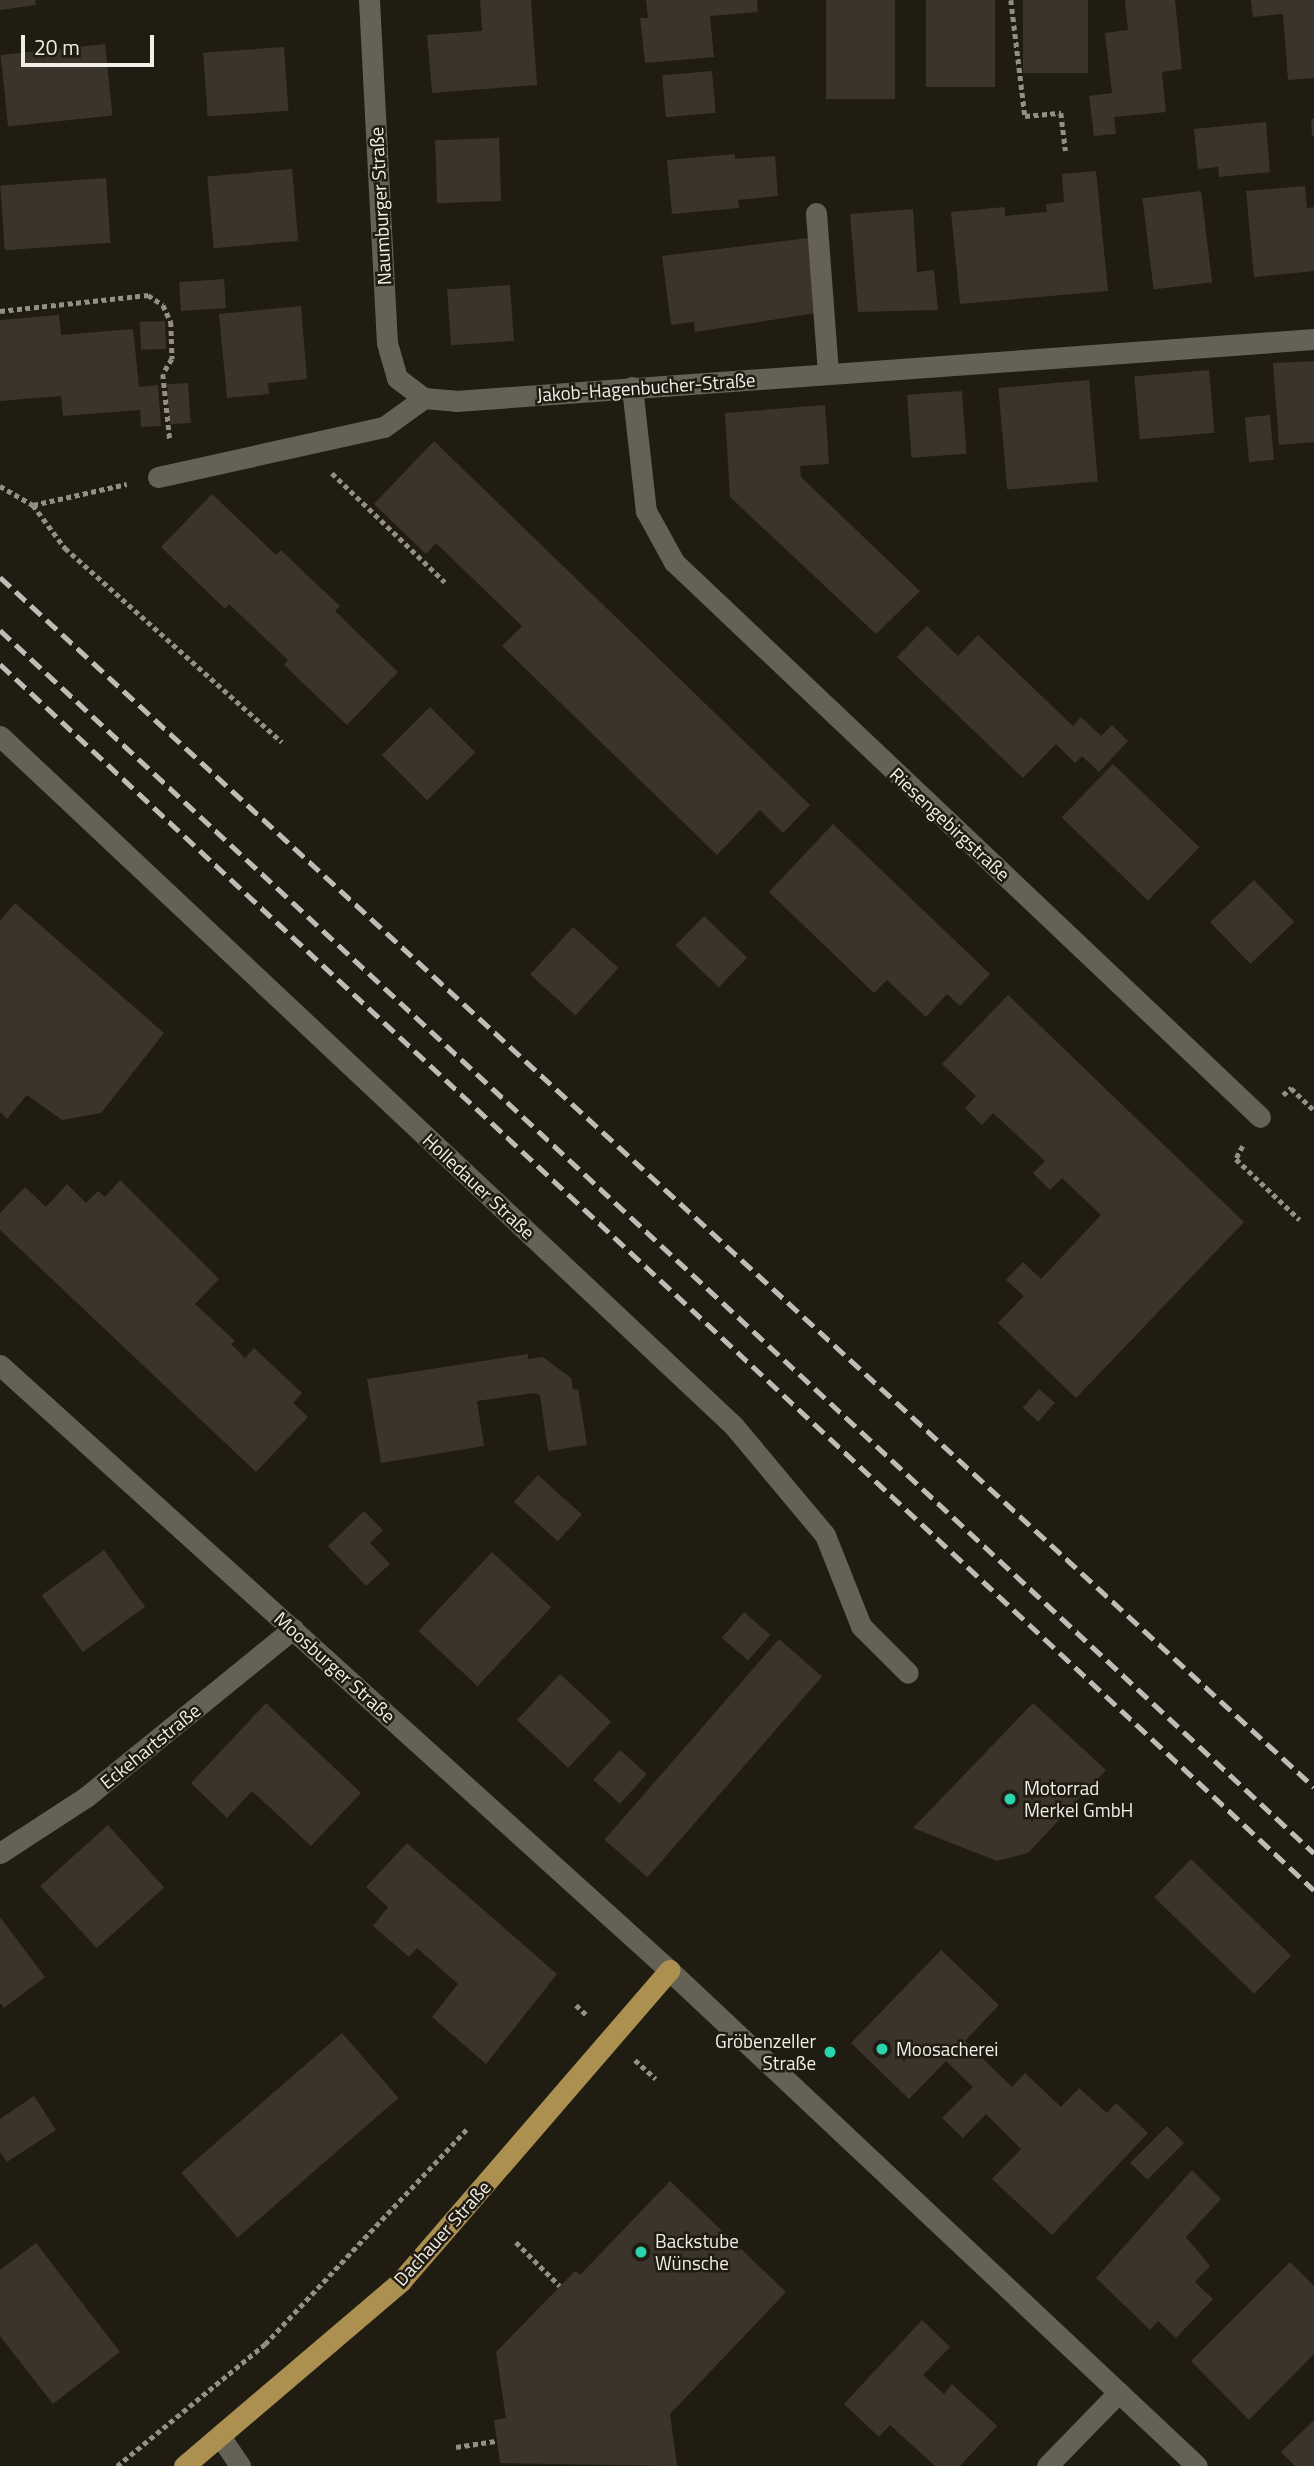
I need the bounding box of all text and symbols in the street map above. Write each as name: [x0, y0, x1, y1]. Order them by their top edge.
scale bar: [24, 21, 158, 65]
text: 20 m: [34, 31, 80, 63]
street label: Naumburger Straße: [364, 126, 396, 286]
street label: Jakob-Hagenbucher-Straße: [536, 368, 756, 406]
street label: Riesengebirgstraße: [885, 762, 1015, 886]
street label: Holledauer Straße: [418, 1128, 540, 1244]
street label: Moosburger Straße: [270, 1607, 400, 1727]
street label: Eckehartstraße: [95, 1699, 205, 1793]
place label: Motorrad Merkel GmbH: [1024, 1777, 1133, 1821]
marker: Motorrad Merkel GmbH: [1002, 1791, 1018, 1807]
place label: Gröbenzeller Straße: [715, 2030, 816, 2074]
place label: Moosacherei: [896, 2038, 999, 2060]
marker: Moosacherei: [874, 2041, 890, 2057]
marker: Gröbenzeller Straße: [822, 2044, 838, 2060]
street label: Dachauer Straße: [389, 2176, 495, 2290]
place label: Backstube Wünsche: [655, 2230, 739, 2274]
marker: Backstube Wünsche: [633, 2244, 649, 2260]

